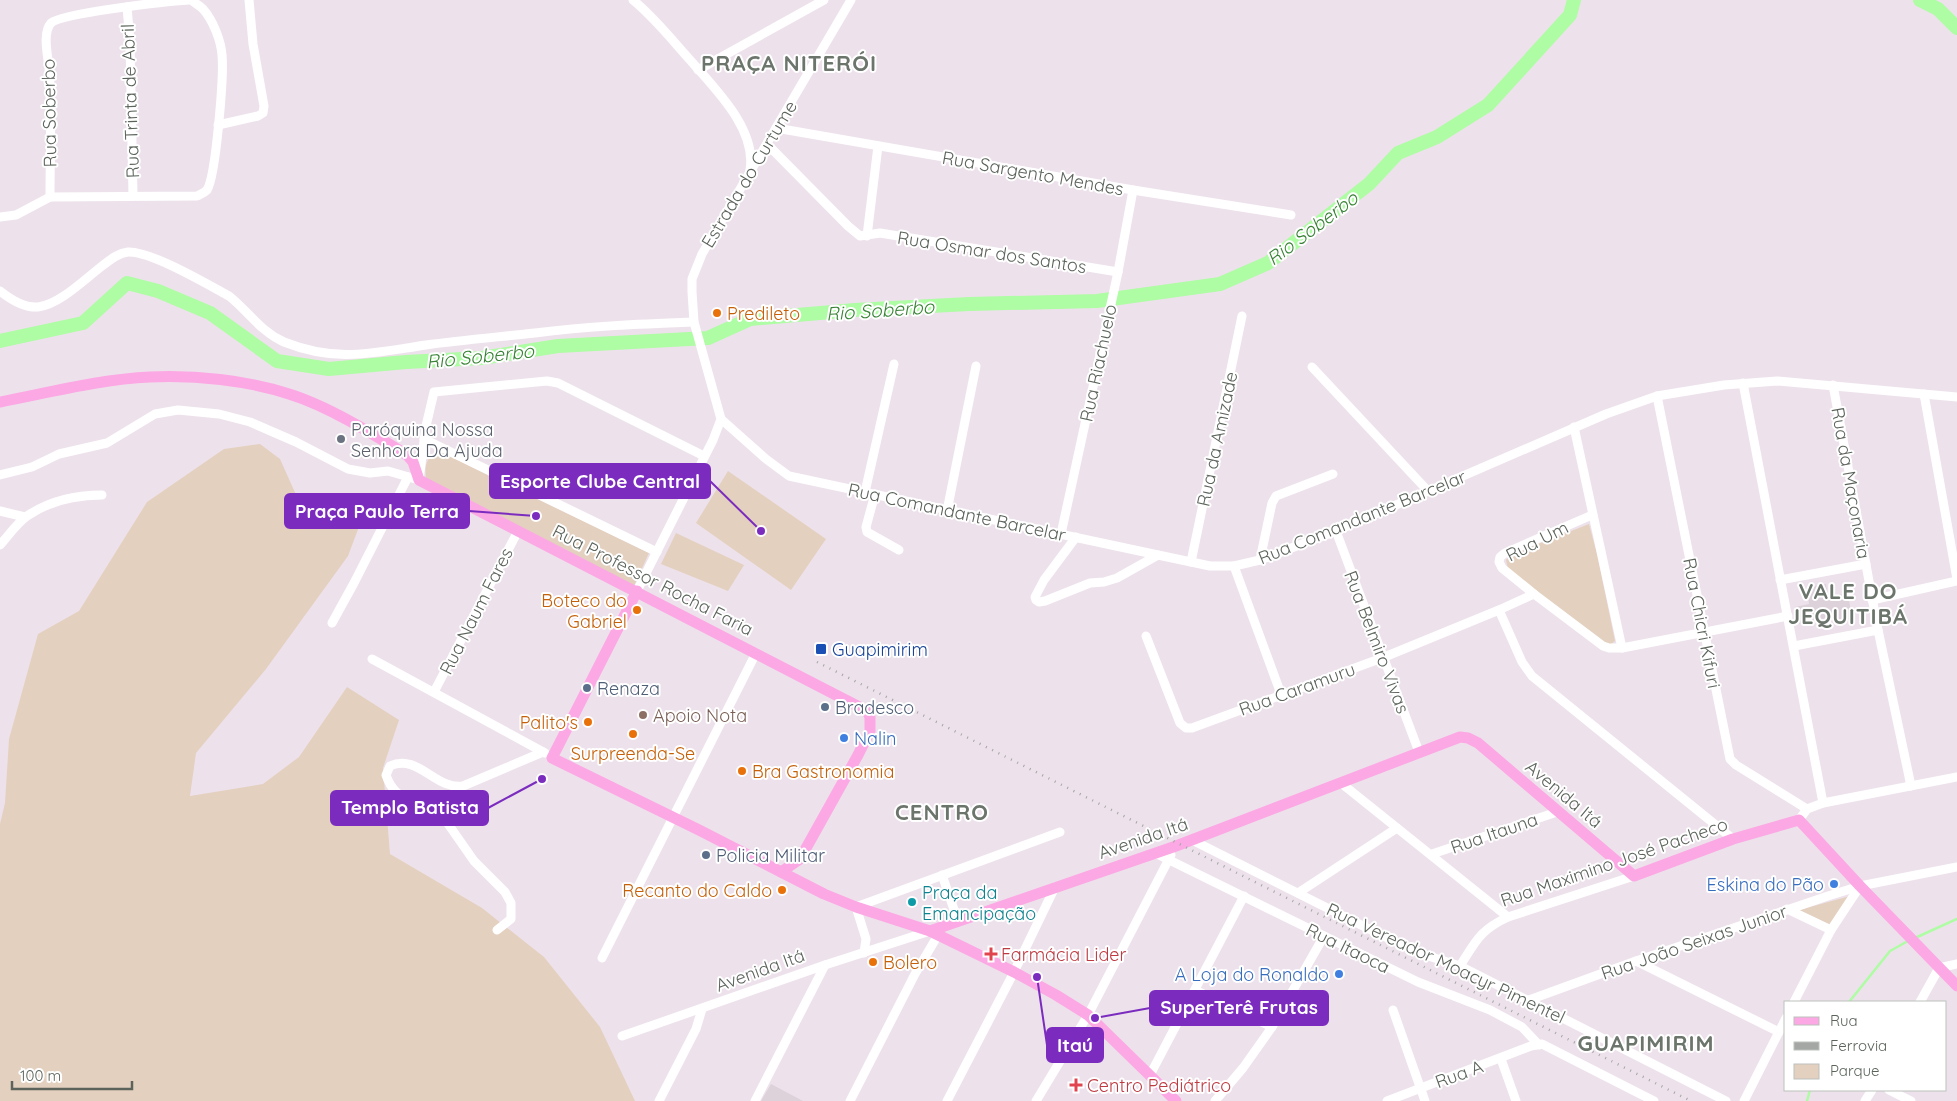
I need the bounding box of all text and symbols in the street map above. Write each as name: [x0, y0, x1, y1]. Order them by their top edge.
street label: Rua Trinta de Abril: [116, 23, 144, 179]
district label: PRAÇA NITERÓI: [701, 49, 877, 77]
street label: Rua Soberbo: [37, 58, 61, 168]
street label: Estrada do Curtume: [696, 96, 802, 252]
street label: Rua Sargento Mendes: [940, 146, 1126, 200]
water label: Rio Soberbo: [1262, 185, 1364, 270]
street label: Rua Osmar dos Santos: [896, 226, 1088, 278]
water label: Rio Soberbo: [825, 294, 936, 326]
place label: Predileto: [727, 302, 800, 325]
street label: Rua Riachuelo: [1074, 302, 1122, 424]
marker: Predileto: [711, 307, 723, 319]
water label: Rio Soberbo: [425, 338, 537, 374]
street label: Rua da Amizade: [1191, 370, 1243, 508]
street label: Rua da Maçonaria: [1826, 405, 1876, 561]
place label: Paróquina Nossa Senhora Da Ajuda: [351, 418, 503, 462]
marker: Paróquina Nossa Senhora Da Ajuda: [335, 433, 347, 445]
callout: Esporte Clube Central: [490, 464, 710, 498]
street label: Rua Comandante Barcelar: [1255, 465, 1469, 569]
text: Esporte Clube Central: [500, 469, 700, 493]
street label: Rua Comandante Barcelar: [846, 478, 1068, 546]
callout: Praça Paulo Terra: [285, 494, 469, 528]
text: Praça Paulo Terra: [295, 499, 459, 523]
street label: Rua Um: [1502, 515, 1572, 567]
street label: Rua Professor Rocha Faria: [549, 519, 757, 641]
street label: Rua Naum Fares: [434, 544, 518, 678]
street label: Rua Chicri Kifuri: [1678, 556, 1726, 690]
street label: Rua Belmiro Vivas: [1339, 567, 1415, 717]
district label: VALE DO JEQUITIBÁ: [1788, 577, 1908, 630]
place label: Boteco do Gabriel: [541, 589, 627, 633]
marker: Boteco do Gabriel: [631, 604, 643, 616]
place label: Guapimirim: [832, 638, 928, 661]
marker: Guapimirim: [814, 642, 828, 656]
street label: Rua Caramuru: [1236, 657, 1358, 721]
place label: Renaza: [597, 677, 660, 700]
marker: Renaza: [581, 682, 593, 694]
place label: Bradesco: [835, 696, 914, 719]
marker: Bradesco: [819, 701, 831, 713]
place label: Apoio Nota: [653, 704, 747, 727]
marker: Apoio Nota: [637, 709, 649, 721]
place label: Palito's: [520, 711, 578, 734]
marker: Palito's: [582, 716, 594, 728]
place label: Nalin: [854, 727, 896, 750]
marker: Surpreenda-Se: [627, 728, 639, 740]
marker: Nalin: [838, 732, 850, 744]
place label: Surpreenda-Se: [571, 742, 695, 765]
street label: Avenida Itá: [1521, 755, 1607, 833]
place label: Bra Gastronomia: [752, 760, 894, 783]
marker: Bra Gastronomia: [736, 765, 748, 777]
callout: Templo Batista: [331, 791, 488, 825]
text: Templo Batista: [341, 795, 479, 819]
district label: CENTRO: [895, 798, 989, 826]
street label: Rua Itauna: [1447, 807, 1541, 859]
street label: Avenida Itá: [1095, 812, 1191, 864]
street label: Rua Maximino José Pacheco: [1497, 812, 1731, 912]
place label: Policia Militar: [716, 844, 825, 867]
marker: Policia Militar: [700, 849, 712, 861]
place label: Eskina do Pão: [1707, 873, 1824, 896]
marker: Eskina do Pão: [1828, 878, 1840, 890]
place label: Recanto do Caldo: [622, 879, 772, 902]
place label: Praça da Emancipação: [922, 881, 1036, 925]
marker: Recanto do Caldo: [776, 884, 788, 896]
marker: Praça da Emancipação: [906, 896, 918, 908]
street label: Rua Vereador Moacyr Pimentel: [1323, 897, 1569, 1029]
street label: Rua João Seixas Junior: [1598, 899, 1790, 985]
street label: Rua Itaoca: [1302, 918, 1394, 978]
street label: Avenida Itá: [712, 943, 808, 997]
place label: Farmácia Lider: [1001, 943, 1126, 966]
marker: Farmácia Lider: [985, 948, 997, 960]
place label: Bolero: [883, 951, 937, 974]
marker: Bolero: [867, 956, 879, 968]
place label: A Loja do Ronaldo: [1175, 963, 1329, 986]
marker: A Loja do Ronaldo: [1333, 968, 1345, 980]
callout: SuperTerê Frutas: [1150, 991, 1328, 1025]
text: SuperTerê Frutas: [1160, 995, 1318, 1019]
legend: [1784, 1001, 1947, 1091]
text: Rua: [1830, 1011, 1858, 1030]
callout: Itaú: [1047, 1028, 1103, 1062]
district label: GUAPIMIRIM: [1577, 1029, 1715, 1057]
text: Itaú: [1057, 1033, 1093, 1057]
text: Ferrovia: [1830, 1036, 1887, 1055]
street label: Rua A: [1432, 1055, 1487, 1093]
scale bar: [12, 1058, 132, 1090]
text: Parque: [1830, 1061, 1880, 1080]
text: 100 m: [20, 1066, 61, 1085]
place label: Centro Pediátrico: [1087, 1074, 1231, 1097]
marker: Centro Pediátrico: [1069, 1078, 1083, 1092]

